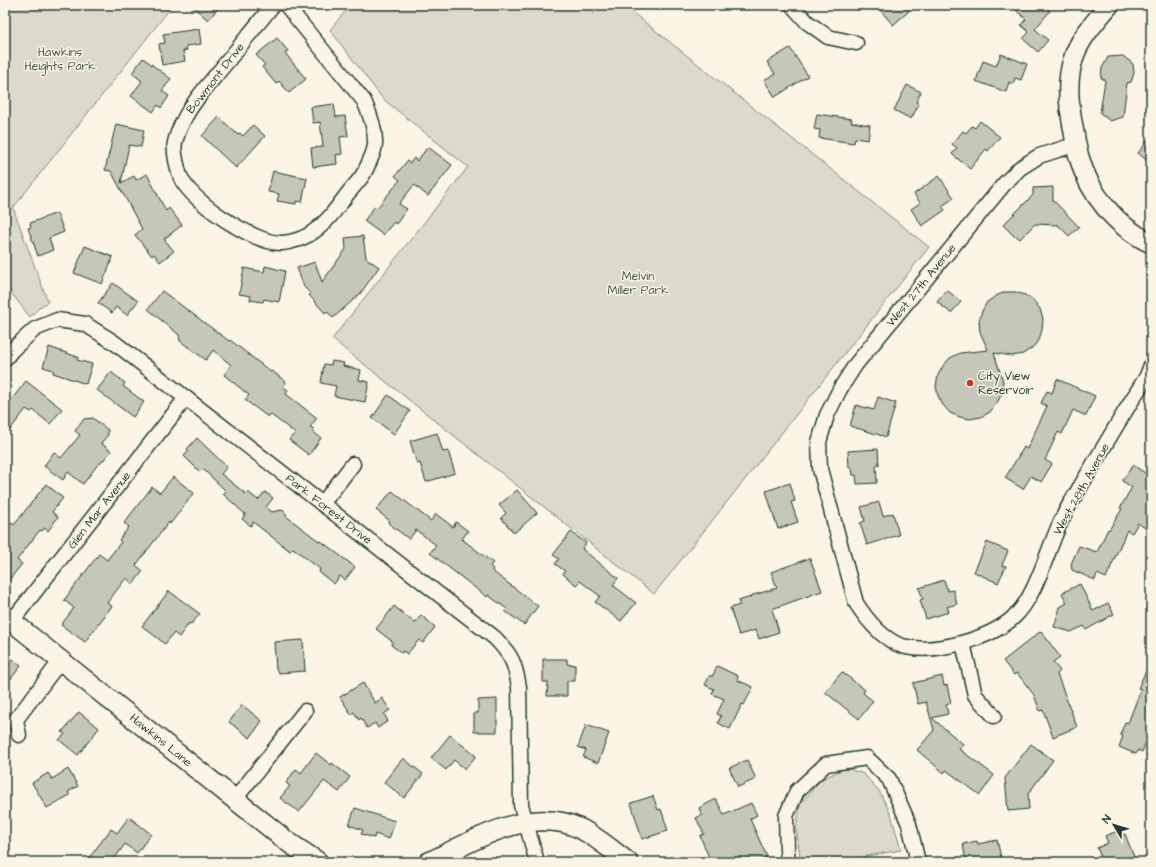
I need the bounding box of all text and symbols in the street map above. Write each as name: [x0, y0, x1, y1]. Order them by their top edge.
street label: Bowmont Drive: [182, 39, 249, 117]
park label: Hawkins Heights Park: [24, 44, 96, 76]
street label: West 27th Avenue: [883, 240, 961, 330]
park label: Melvin Miller Park: [607, 268, 669, 299]
place label: City View Reservoir: [978, 368, 1034, 399]
marker: City View Reservoir: [965, 378, 975, 388]
street label: West 28th Avenue: [1049, 440, 1114, 538]
street label: Glen Mar Avenue: [64, 468, 135, 553]
street label: Park Forest Drive: [282, 470, 376, 549]
street label: Hawkins Lane: [126, 710, 196, 771]
north arrow: [1094, 805, 1134, 845]
text: N: [1098, 812, 1115, 826]

